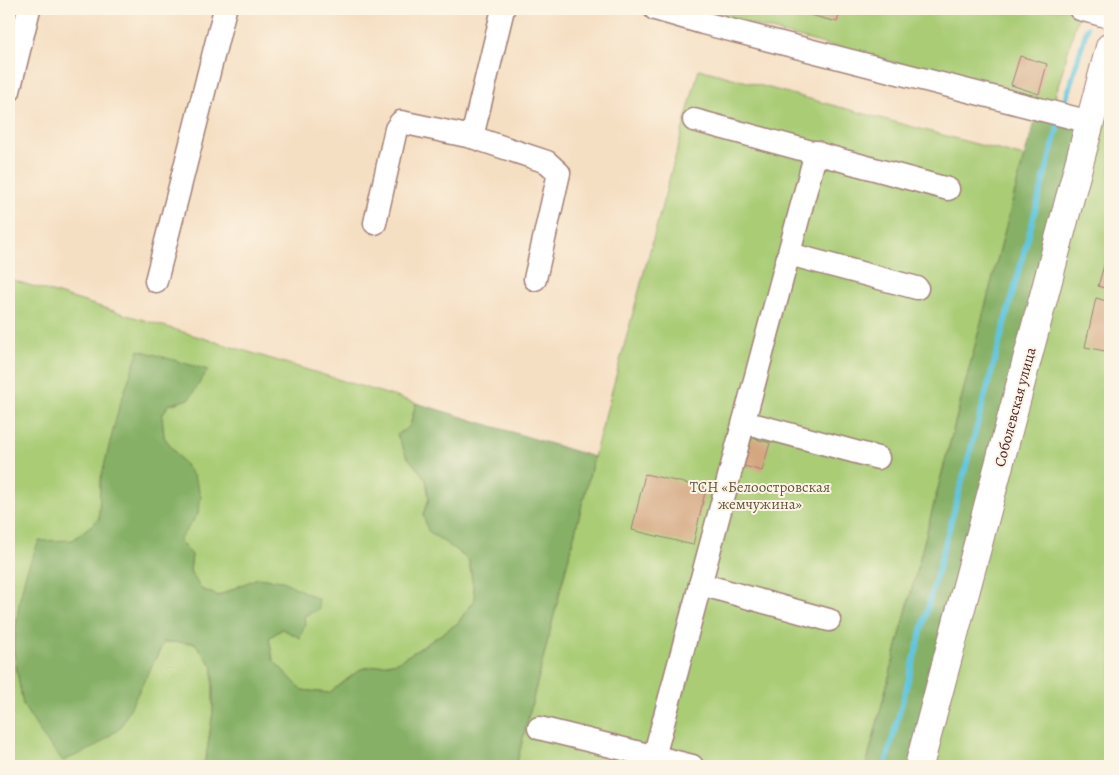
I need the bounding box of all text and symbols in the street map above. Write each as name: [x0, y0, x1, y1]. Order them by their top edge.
street label: Соболевская улица: [989, 345, 1041, 469]
park label: ТСН «Белоостровская жемчужина»: [690, 477, 830, 514]

